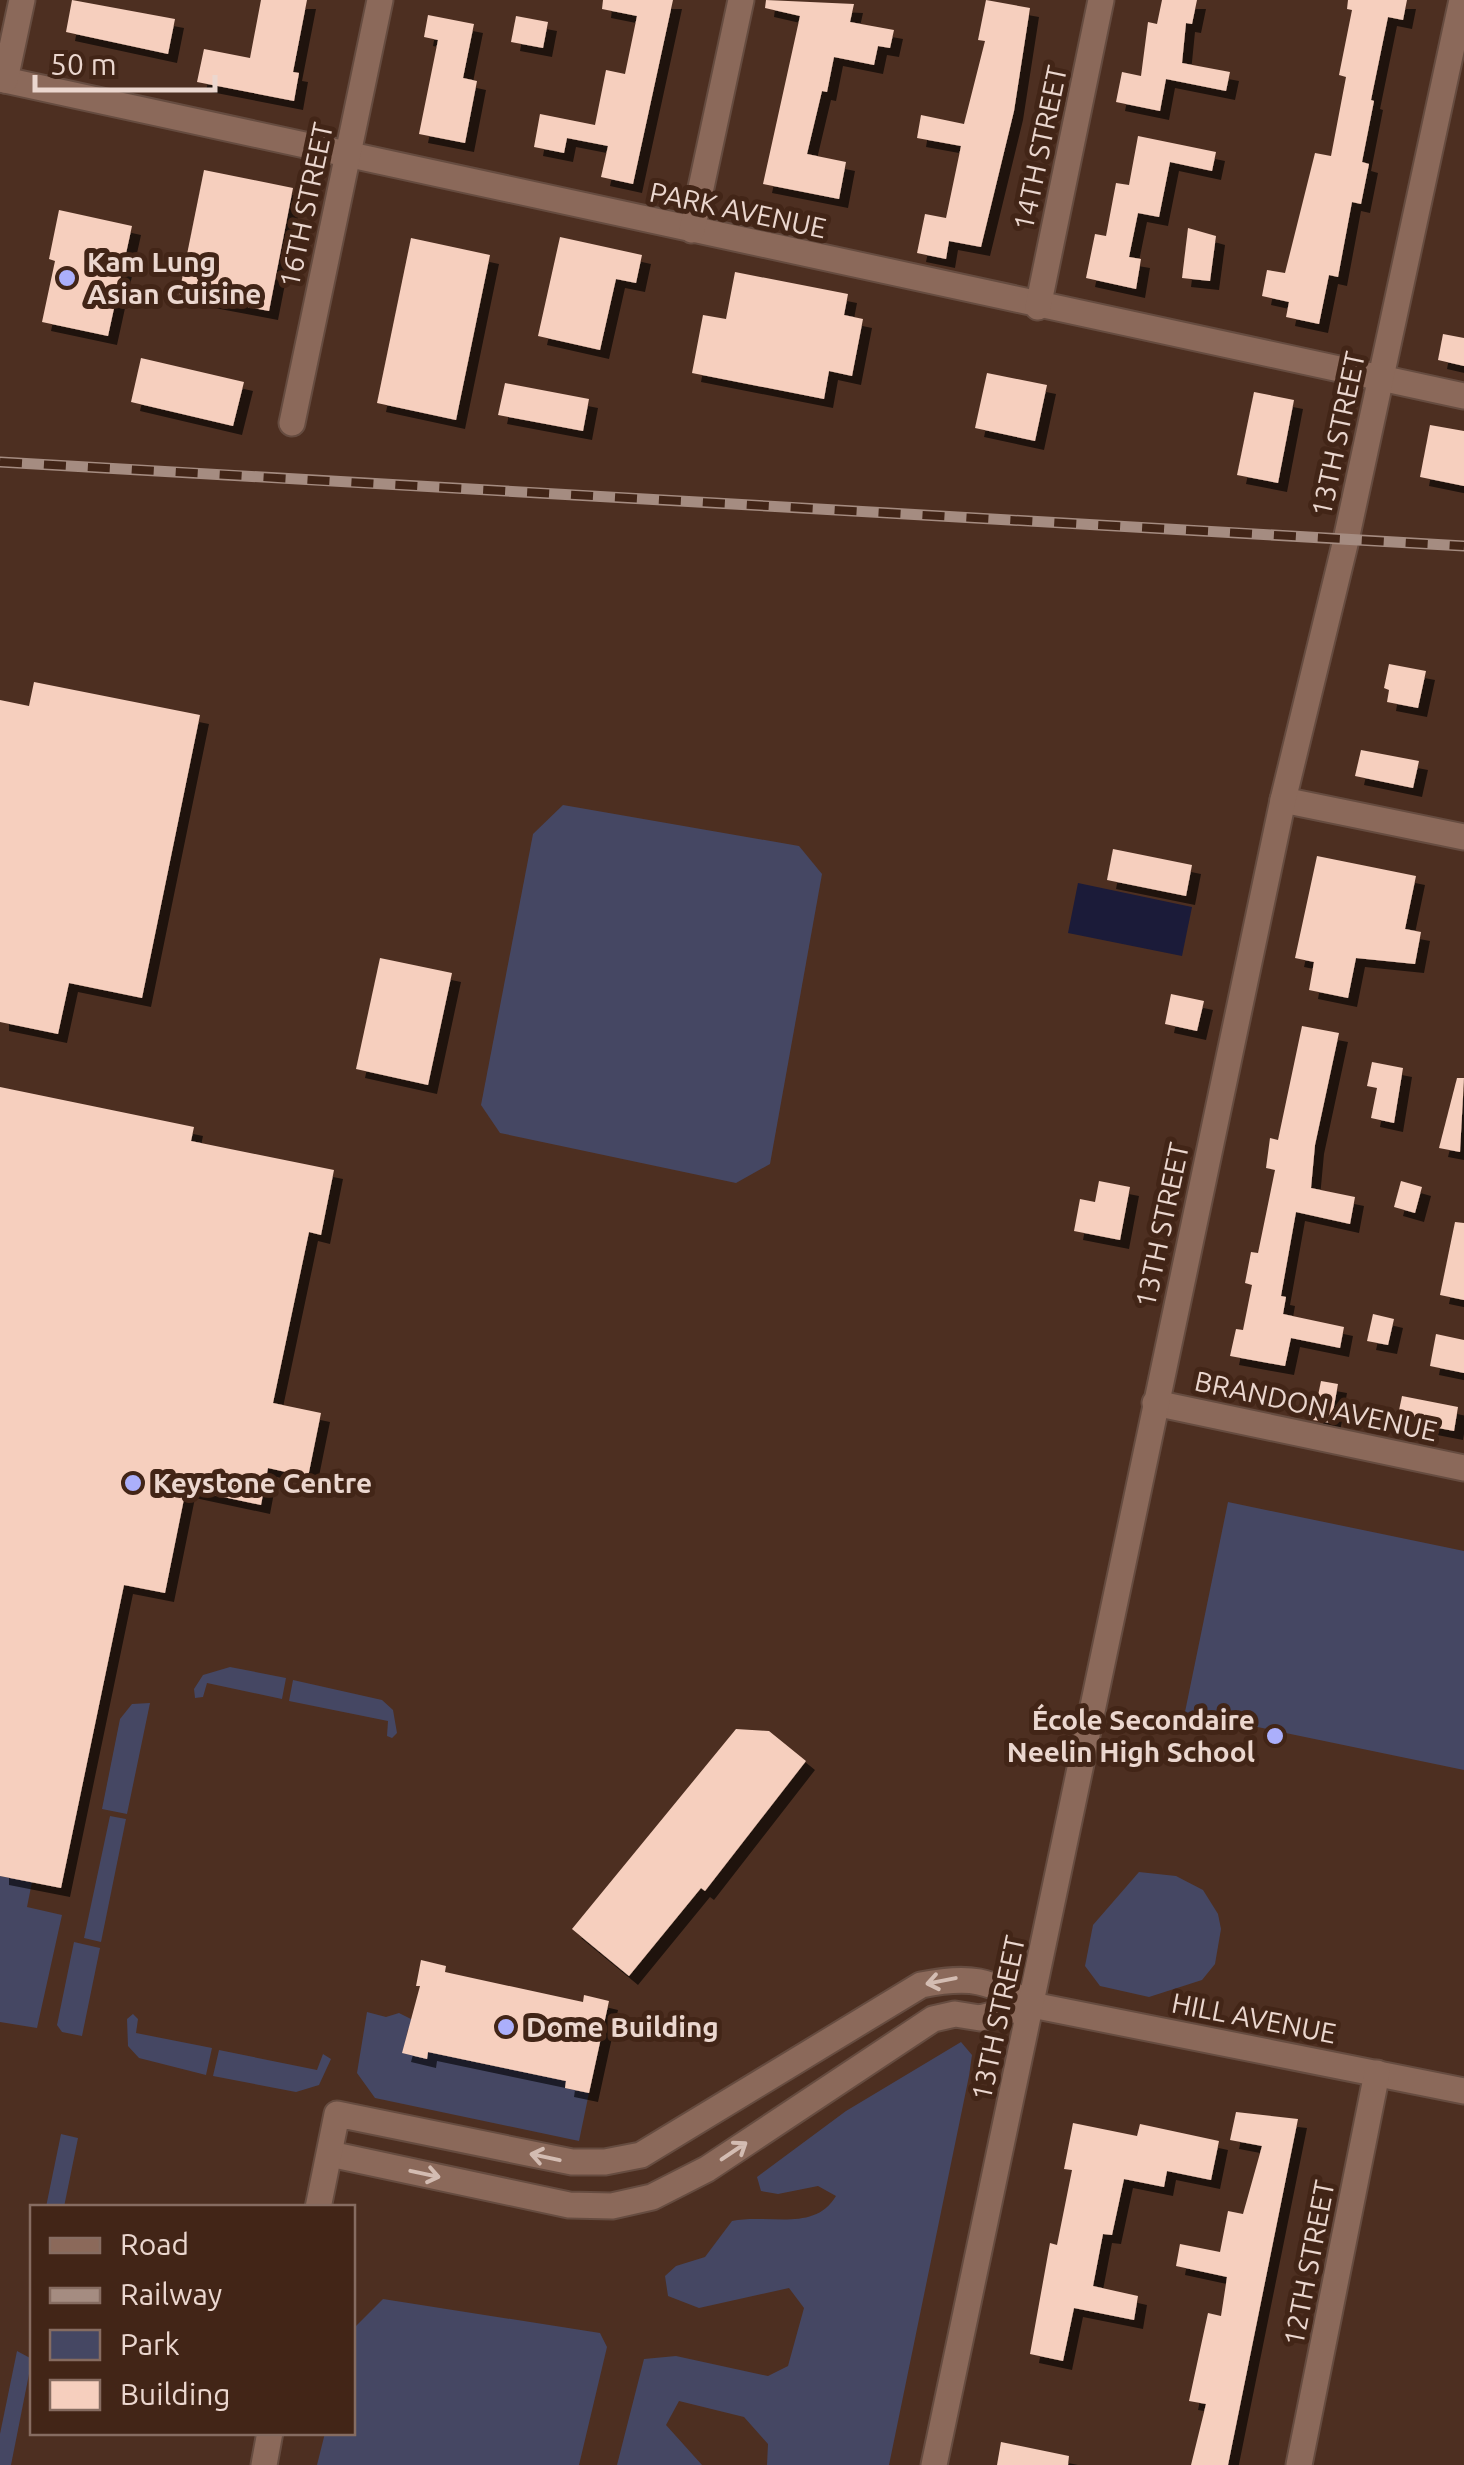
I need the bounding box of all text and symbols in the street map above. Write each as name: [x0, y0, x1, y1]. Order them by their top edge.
scale bar: [35, 30, 215, 92]
text: 50 m: [50, 47, 117, 81]
street label: 14TH STREET: [1007, 62, 1072, 233]
street label: 16TH STREET: [273, 119, 338, 290]
street label: PARK AVENUE: [647, 176, 829, 243]
place label: Kam Lung Asian Cuisine: [87, 246, 261, 309]
marker: Kam Lung Asian Cuisine: [56, 267, 78, 289]
street label: 13TH STREET: [1305, 348, 1370, 519]
street label: 13TH STREET: [1129, 1139, 1194, 1310]
street label: BRANDON AVENUE: [1192, 1365, 1440, 1446]
place label: Keystone Centre: [153, 1467, 372, 1498]
marker: Keystone Centre: [122, 1472, 144, 1494]
place label: École Secondaire Neelin High School: [1007, 1703, 1255, 1767]
marker: École Secondaire Neelin High School: [1264, 1725, 1286, 1747]
street label: 13TH STREET: [965, 1932, 1030, 2103]
one-way arrow: [925, 1972, 958, 1991]
street label: HILL AVENUE: [1169, 1986, 1339, 2049]
place label: Dome Building: [526, 2011, 719, 2042]
marker: Dome Building: [495, 2016, 517, 2038]
one-way arrow: [719, 2141, 747, 2162]
one-way arrow: [530, 2146, 562, 2165]
one-way arrow: [408, 2166, 440, 2185]
street label: 12TH STREET: [1277, 2177, 1340, 2348]
legend: [30, 2205, 355, 2435]
text: Road: [120, 2227, 189, 2261]
text: Railway: [120, 2277, 222, 2311]
text: Park: [120, 2327, 180, 2361]
text: Building: [120, 2377, 231, 2411]

